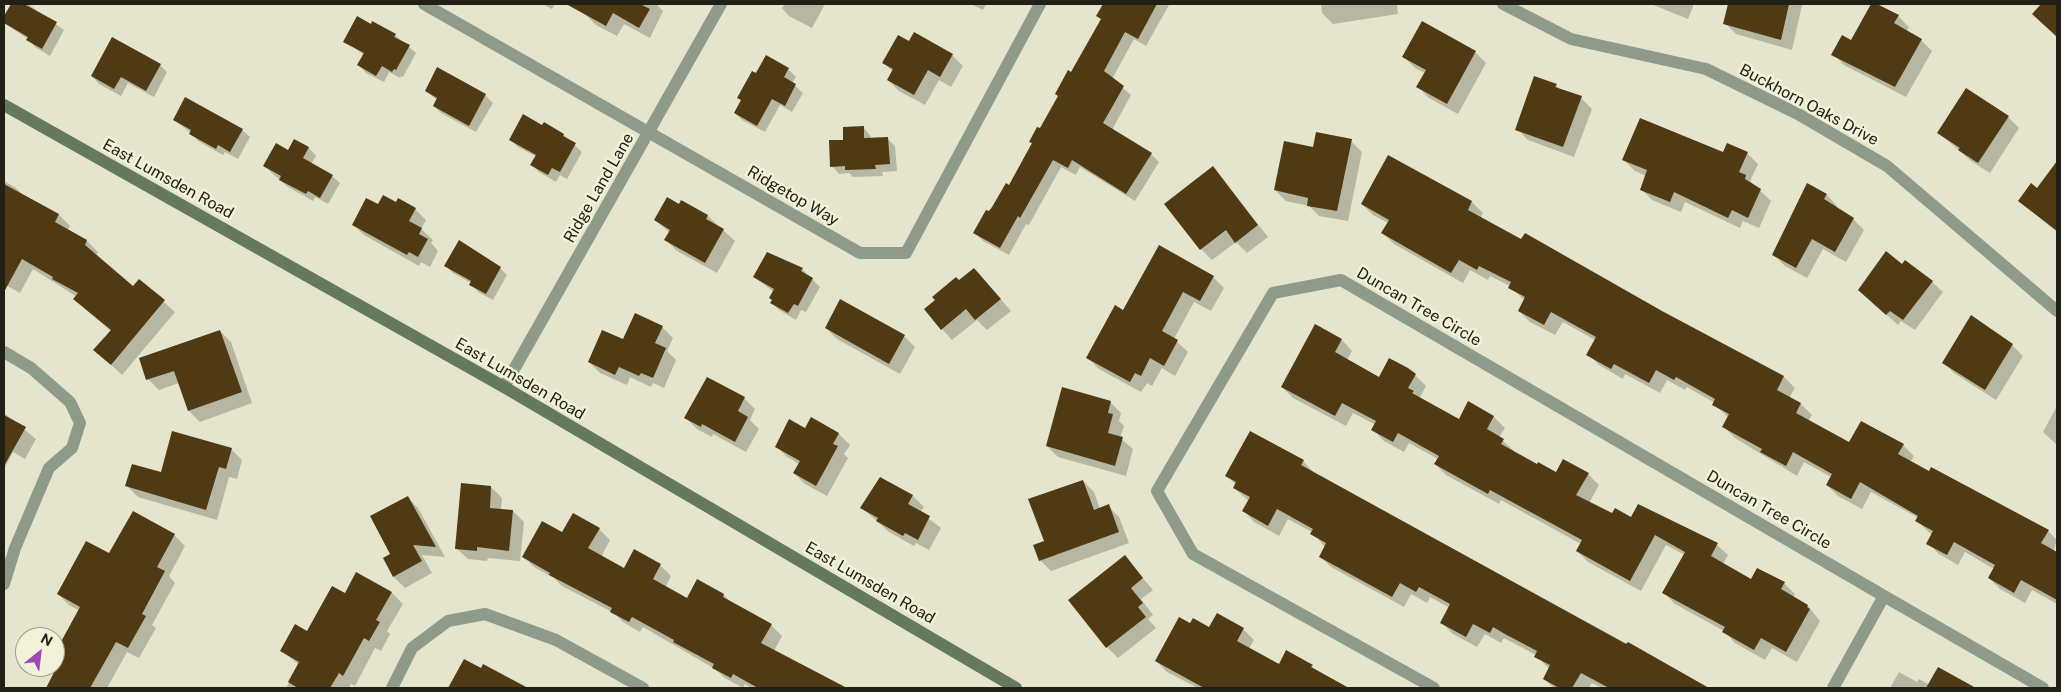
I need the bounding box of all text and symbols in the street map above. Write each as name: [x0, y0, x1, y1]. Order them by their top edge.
street label: Buckhorn Oaks Drive: [1736, 60, 1882, 150]
street label: Ridge Land Lane: [560, 130, 638, 246]
street label: East Lumsden Road: [99, 135, 237, 223]
street label: Ridgetop Way: [744, 162, 842, 230]
street label: Duncan Tree Circle: [1353, 264, 1485, 350]
street label: East Lumsden Road: [452, 334, 588, 424]
street label: Duncan Tree Circle: [1703, 467, 1835, 553]
street label: East Lumsden Road: [802, 538, 938, 628]
north arrow: [15, 627, 65, 677]
text: N: [38, 630, 55, 649]

